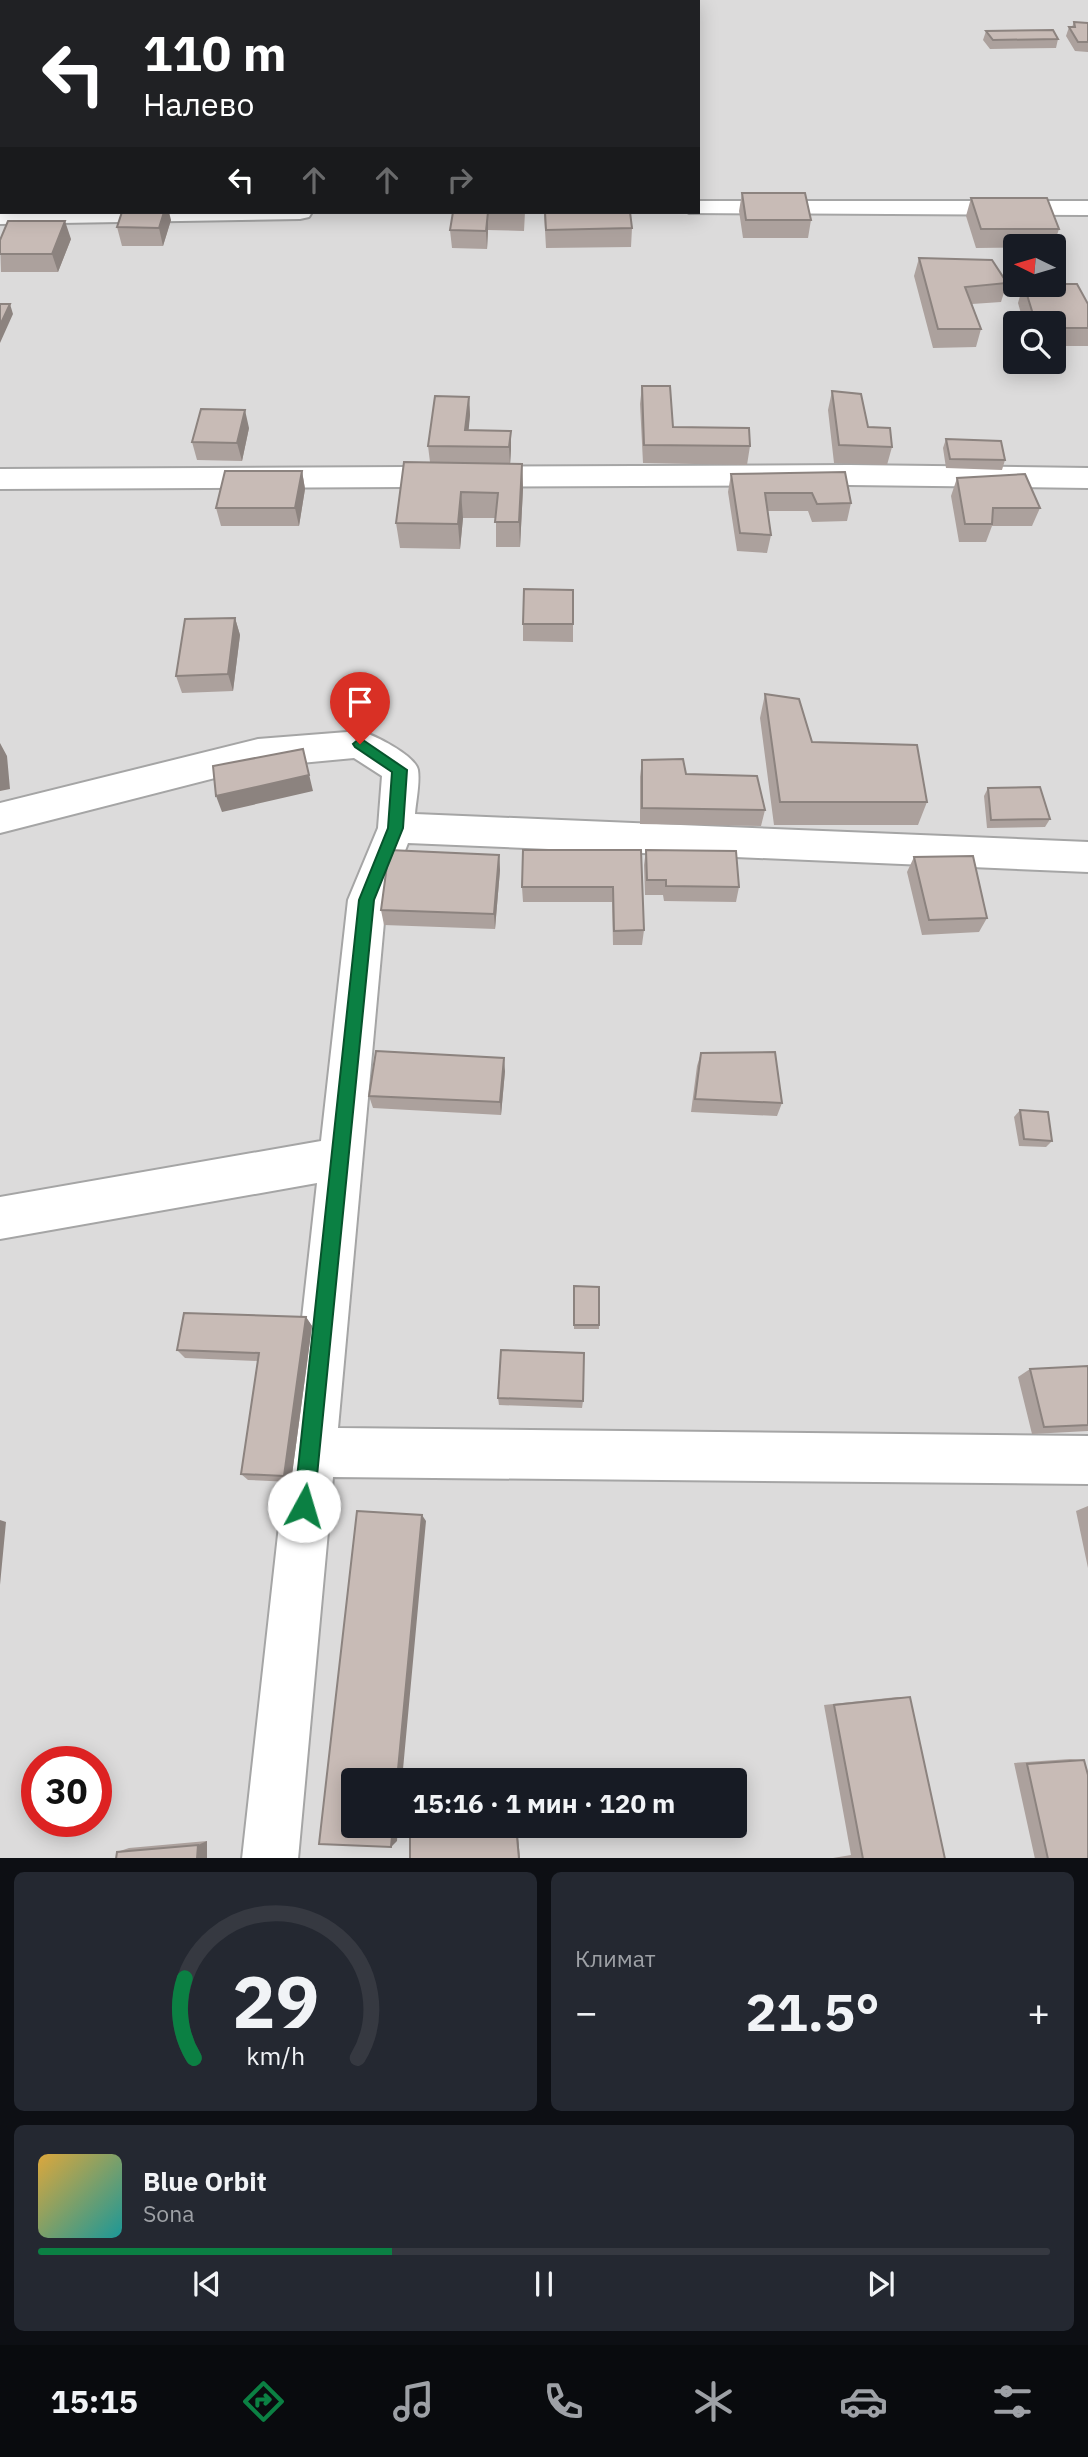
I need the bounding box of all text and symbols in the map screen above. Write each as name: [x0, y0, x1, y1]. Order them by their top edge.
text: 110 m: [143, 21, 287, 84]
icon: left: [28, 28, 119, 119]
text: Налево: [143, 83, 254, 125]
icon: left: [222, 161, 260, 199]
icon: ahead: [295, 161, 333, 199]
icon: ahead: [368, 161, 406, 199]
icon: right: [441, 161, 479, 199]
north arrow: [1003, 234, 1066, 298]
map controls: [1003, 234, 1066, 374]
button: search: [1003, 311, 1066, 374]
pin: [330, 672, 390, 744]
icon: arrive: [341, 683, 379, 721]
position arrow: [267, 1469, 341, 1543]
speed limit sign: 30: [21, 1746, 112, 1837]
text: 15:16 · 1 мин · 120 m: [413, 1786, 675, 1820]
text: Климат: [575, 1943, 656, 1973]
text: 29: [232, 1953, 319, 2048]
text: 21.5°: [745, 1978, 880, 2045]
text: −: [575, 1987, 598, 2036]
text: +: [1027, 1987, 1050, 2036]
text: km/h: [246, 2038, 305, 2071]
text: Blue Orbit: [143, 2164, 267, 2198]
text: Sona: [143, 2198, 195, 2228]
icon: previous: [188, 2265, 226, 2303]
icon: pause: [525, 2265, 563, 2303]
icon: next: [862, 2265, 900, 2303]
icon: directions: [239, 2377, 288, 2426]
icon: music: [389, 2377, 438, 2426]
icon: phone: [539, 2377, 588, 2426]
icon: climate: [689, 2377, 738, 2426]
icon: car: [839, 2377, 888, 2426]
icon: filters: [988, 2377, 1037, 2426]
text: 15:15: [50, 2380, 138, 2422]

